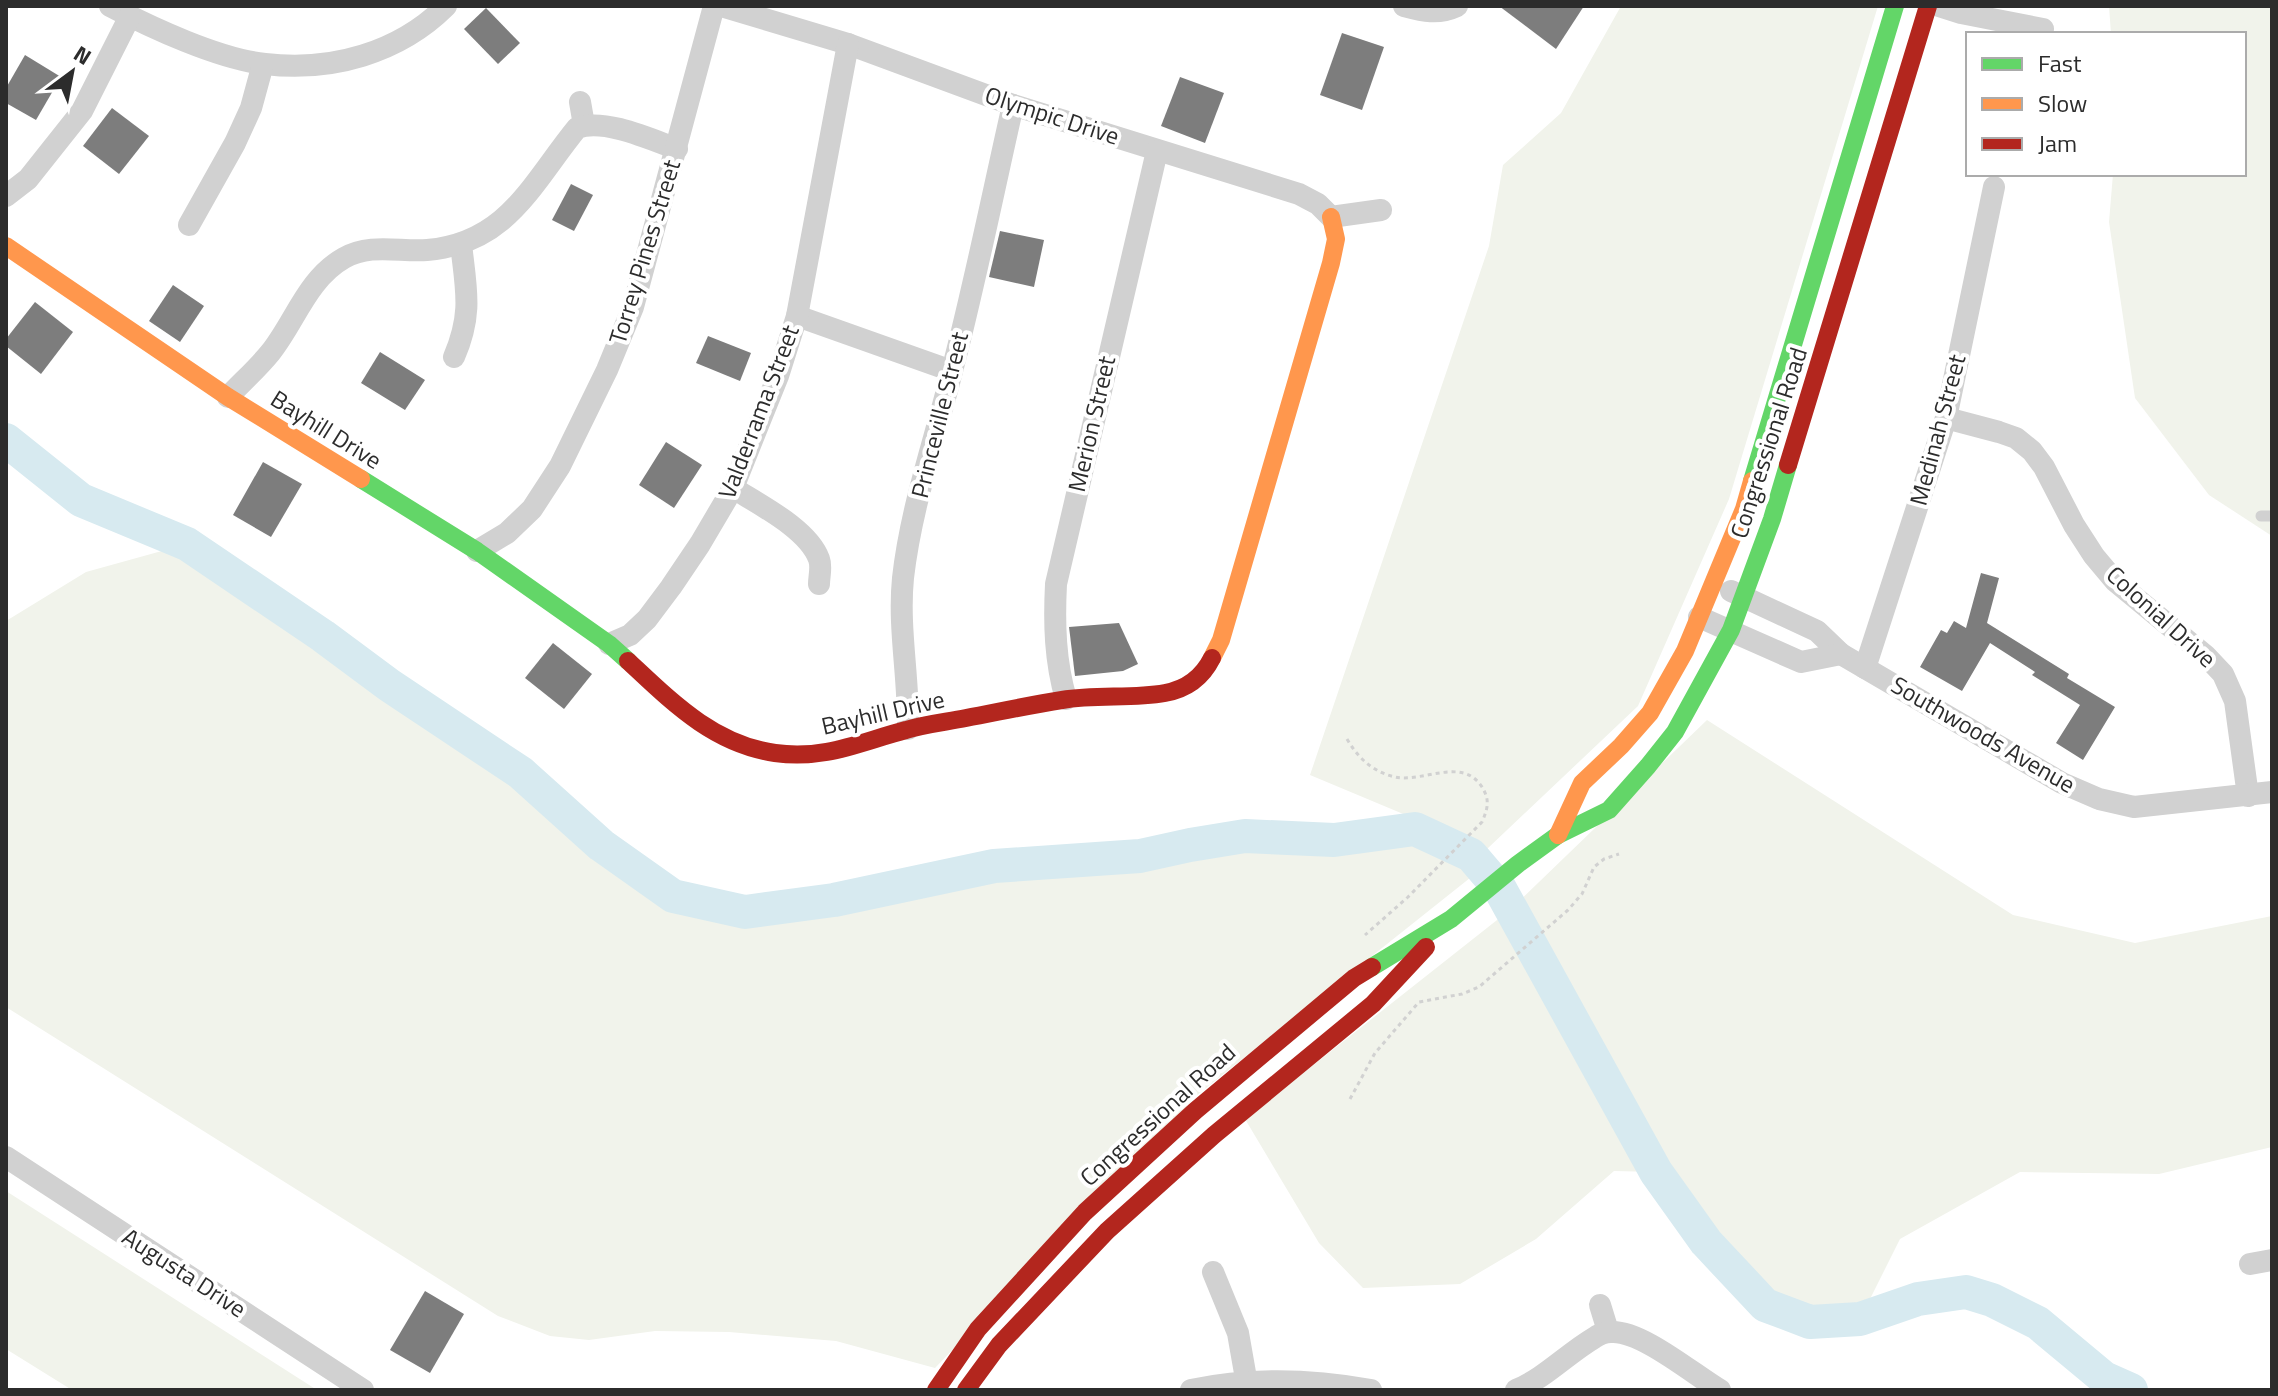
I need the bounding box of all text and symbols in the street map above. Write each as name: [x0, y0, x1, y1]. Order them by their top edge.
north arrow: [32, 32, 112, 112]
legend: [1966, 32, 2246, 176]
text: N: [67, 37, 98, 73]
text: Fast: [2038, 45, 2082, 81]
street label: Olympic Drive: [981, 76, 1124, 154]
text: Slow: [2038, 85, 2087, 121]
text: Jam: [2038, 125, 2077, 161]
street label: Torrey Pines Street: [599, 155, 689, 348]
street label: Valderrama Street: [708, 319, 808, 504]
street label: Princeville Street: [901, 327, 977, 502]
street label: Congressional Road: [1720, 343, 1816, 543]
street label: Medinah Street: [1900, 350, 1975, 509]
street label: Merion Street: [1058, 352, 1124, 495]
street label: Bayhill Drive: [264, 381, 389, 478]
street label: Colonial Drive: [2099, 557, 2225, 676]
street label: Southwoods Avenue: [1885, 667, 2082, 802]
street label: Bayhill Drive: [818, 680, 948, 744]
street label: Congressional Road: [1071, 1034, 1243, 1194]
street label: Augusta Drive: [115, 1219, 254, 1326]

